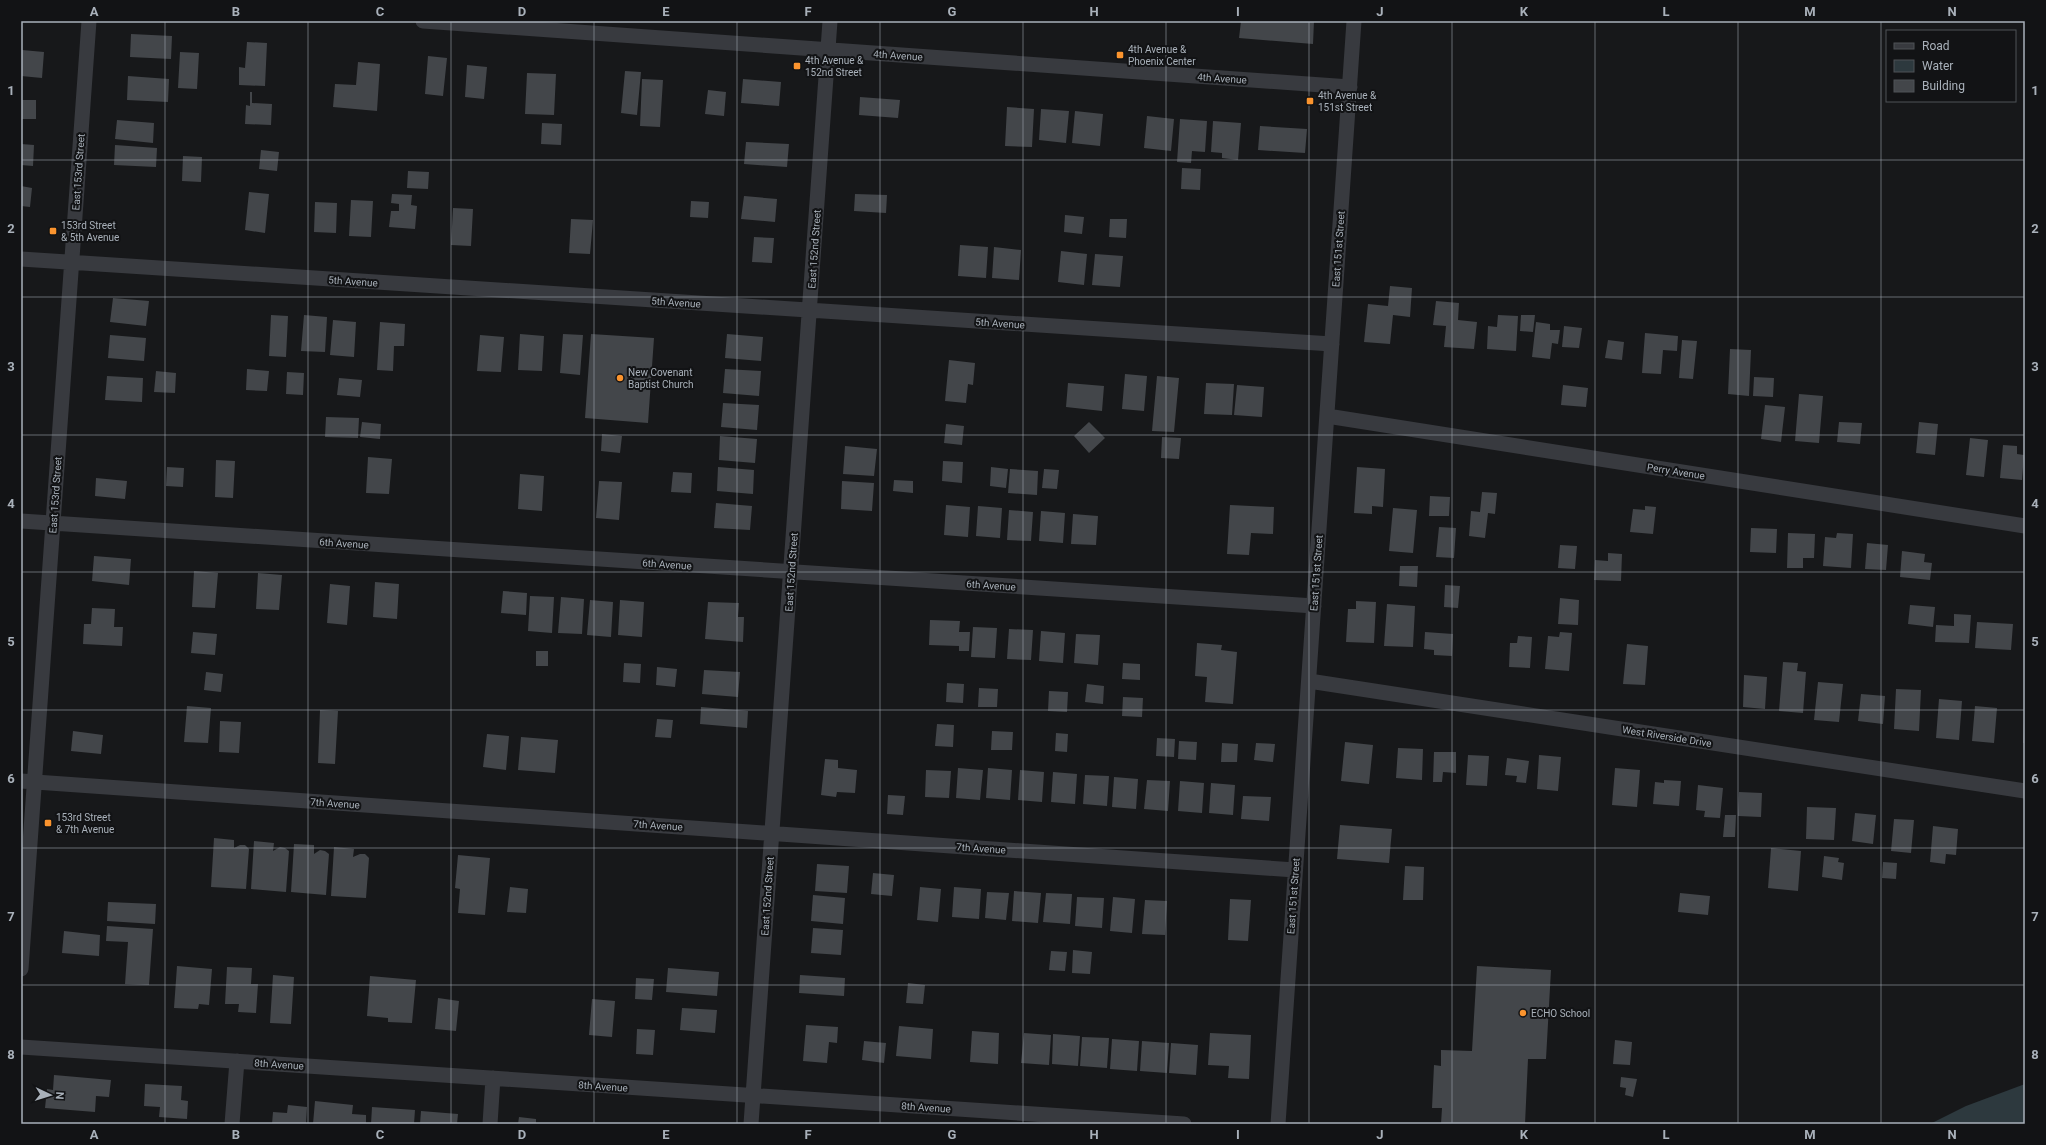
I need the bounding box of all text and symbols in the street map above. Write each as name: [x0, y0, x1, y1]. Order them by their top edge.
text: A: [90, 4, 99, 19]
text: B: [232, 4, 240, 19]
text: C: [376, 4, 385, 19]
text: D: [518, 4, 526, 19]
text: E: [662, 4, 670, 19]
text: F: [804, 4, 812, 19]
text: G: [948, 4, 957, 19]
text: H: [1089, 4, 1099, 19]
text: I: [1236, 4, 1240, 19]
text: J: [1376, 4, 1384, 19]
text: K: [1520, 4, 1529, 19]
text: L: [1662, 4, 1670, 19]
text: M: [1804, 4, 1816, 19]
text: N: [1947, 4, 1957, 19]
legend: [1886, 30, 2016, 102]
text: Road: [1922, 39, 1950, 53]
place label: 4th Avenue & Phoenix Center: [1128, 44, 1196, 67]
street label: 4th Avenue: [873, 48, 923, 63]
marker: 4th Avenue & Phoenix Center: [1115, 50, 1125, 60]
place label: 4th Avenue & 152nd Street: [805, 55, 864, 78]
text: Water: [1922, 59, 1953, 73]
marker: 4th Avenue & 152nd Street: [792, 61, 802, 71]
street label: 4th Avenue: [1197, 71, 1247, 86]
text: Building: [1922, 79, 1965, 93]
text: 1: [7, 83, 15, 98]
text: 1: [2031, 83, 2039, 98]
place label: 4th Avenue & 151st Street: [1318, 90, 1377, 113]
marker: 4th Avenue & 151st Street: [1305, 96, 1315, 106]
street label: East 153rd Street: [70, 133, 87, 211]
street label: East 152nd Street: [806, 209, 823, 289]
street label: East 151st Street: [1330, 211, 1347, 287]
place label: 153rd Street & 5th Avenue: [61, 220, 119, 243]
text: 2: [7, 221, 15, 236]
text: 2: [2031, 221, 2039, 236]
marker: 153rd Street & 5th Avenue: [48, 226, 58, 236]
street label: 5th Avenue: [328, 274, 378, 289]
street label: 5th Avenue: [651, 295, 701, 310]
street label: 5th Avenue: [975, 316, 1025, 331]
text: 3: [7, 359, 15, 374]
text: 3: [2031, 359, 2039, 374]
place label: New Covenant Baptist Church: [628, 367, 693, 390]
marker: New Covenant Baptist Church: [615, 373, 625, 383]
street label: East 153rd Street: [47, 456, 64, 534]
street label: Perry Avenue: [1646, 461, 1706, 481]
text: 4: [7, 496, 15, 511]
text: 4: [2031, 496, 2039, 511]
street label: East 152nd Street: [783, 532, 800, 612]
street label: East 151st Street: [1308, 535, 1325, 611]
street label: 6th Avenue: [319, 536, 369, 551]
street label: 6th Avenue: [642, 557, 692, 572]
street label: 6th Avenue: [966, 578, 1016, 593]
text: 5: [7, 634, 15, 649]
text: 5: [2031, 634, 2039, 649]
street label: West Riverside Drive: [1621, 724, 1712, 749]
text: 6: [7, 771, 15, 786]
text: 6: [2031, 771, 2039, 786]
street label: 7th Avenue: [310, 796, 360, 811]
place label: 153rd Street & 7th Avenue: [56, 812, 114, 835]
marker: 153rd Street & 7th Avenue: [43, 818, 53, 828]
street label: 7th Avenue: [633, 818, 683, 833]
street label: 7th Avenue: [956, 841, 1006, 856]
street label: East 152nd Street: [759, 856, 776, 936]
street label: East 151st Street: [1285, 858, 1302, 934]
text: 7: [7, 909, 15, 924]
text: 7: [2031, 909, 2039, 924]
marker: ECHO School: [1518, 1008, 1528, 1018]
place label: ECHO School: [1531, 1008, 1590, 1019]
text: 8: [7, 1047, 15, 1062]
text: 8: [2031, 1047, 2039, 1062]
street label: 8th Avenue: [254, 1057, 304, 1072]
north arrow: [30, 1075, 70, 1115]
street label: 8th Avenue: [578, 1079, 628, 1094]
text: N: [53, 1091, 66, 1100]
street label: 8th Avenue: [901, 1100, 951, 1115]
text: A: [90, 1127, 99, 1142]
text: B: [232, 1127, 240, 1142]
text: C: [376, 1127, 385, 1142]
text: D: [518, 1127, 526, 1142]
text: E: [662, 1127, 670, 1142]
text: F: [804, 1127, 812, 1142]
text: G: [948, 1127, 957, 1142]
text: H: [1089, 1127, 1099, 1142]
text: I: [1236, 1127, 1240, 1142]
text: J: [1376, 1127, 1384, 1142]
text: K: [1520, 1127, 1529, 1142]
text: L: [1662, 1127, 1670, 1142]
text: M: [1804, 1127, 1816, 1142]
text: N: [1947, 1127, 1957, 1142]

